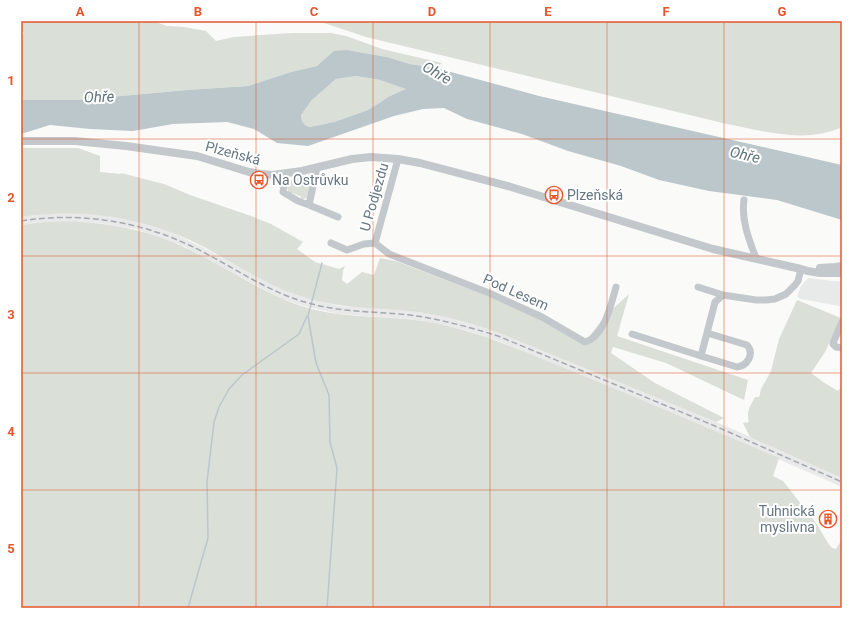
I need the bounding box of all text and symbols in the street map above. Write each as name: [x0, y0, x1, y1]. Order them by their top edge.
text: A: [76, 4, 85, 19]
text: B: [194, 4, 202, 19]
text: C: [310, 4, 319, 19]
text: D: [428, 4, 436, 19]
text: E: [544, 4, 552, 19]
text: F: [662, 4, 670, 19]
text: G: [778, 4, 787, 19]
water label: Ohře: [419, 58, 455, 89]
text: 1: [7, 73, 15, 88]
water label: Ohře: [83, 87, 115, 107]
street label: Plzeňská: [204, 138, 262, 168]
water label: Ohře: [728, 143, 762, 167]
street label: U Podjezdu: [357, 161, 391, 233]
bus stop icon: Na Ostrůvku: [249, 170, 269, 190]
place label: Na Ostrůvku: [272, 172, 349, 188]
bus stop icon: Plzeňská: [544, 185, 564, 205]
place label: Plzeňská: [567, 187, 623, 203]
text: 2: [7, 190, 15, 205]
street label: Pod Lesem: [481, 270, 551, 314]
text: 3: [7, 307, 15, 322]
text: 4: [7, 424, 15, 439]
place label: Tuhnická myslivna: [759, 503, 815, 535]
building icon: Tuhnická myslivna: [818, 509, 838, 529]
text: 5: [7, 541, 15, 556]

